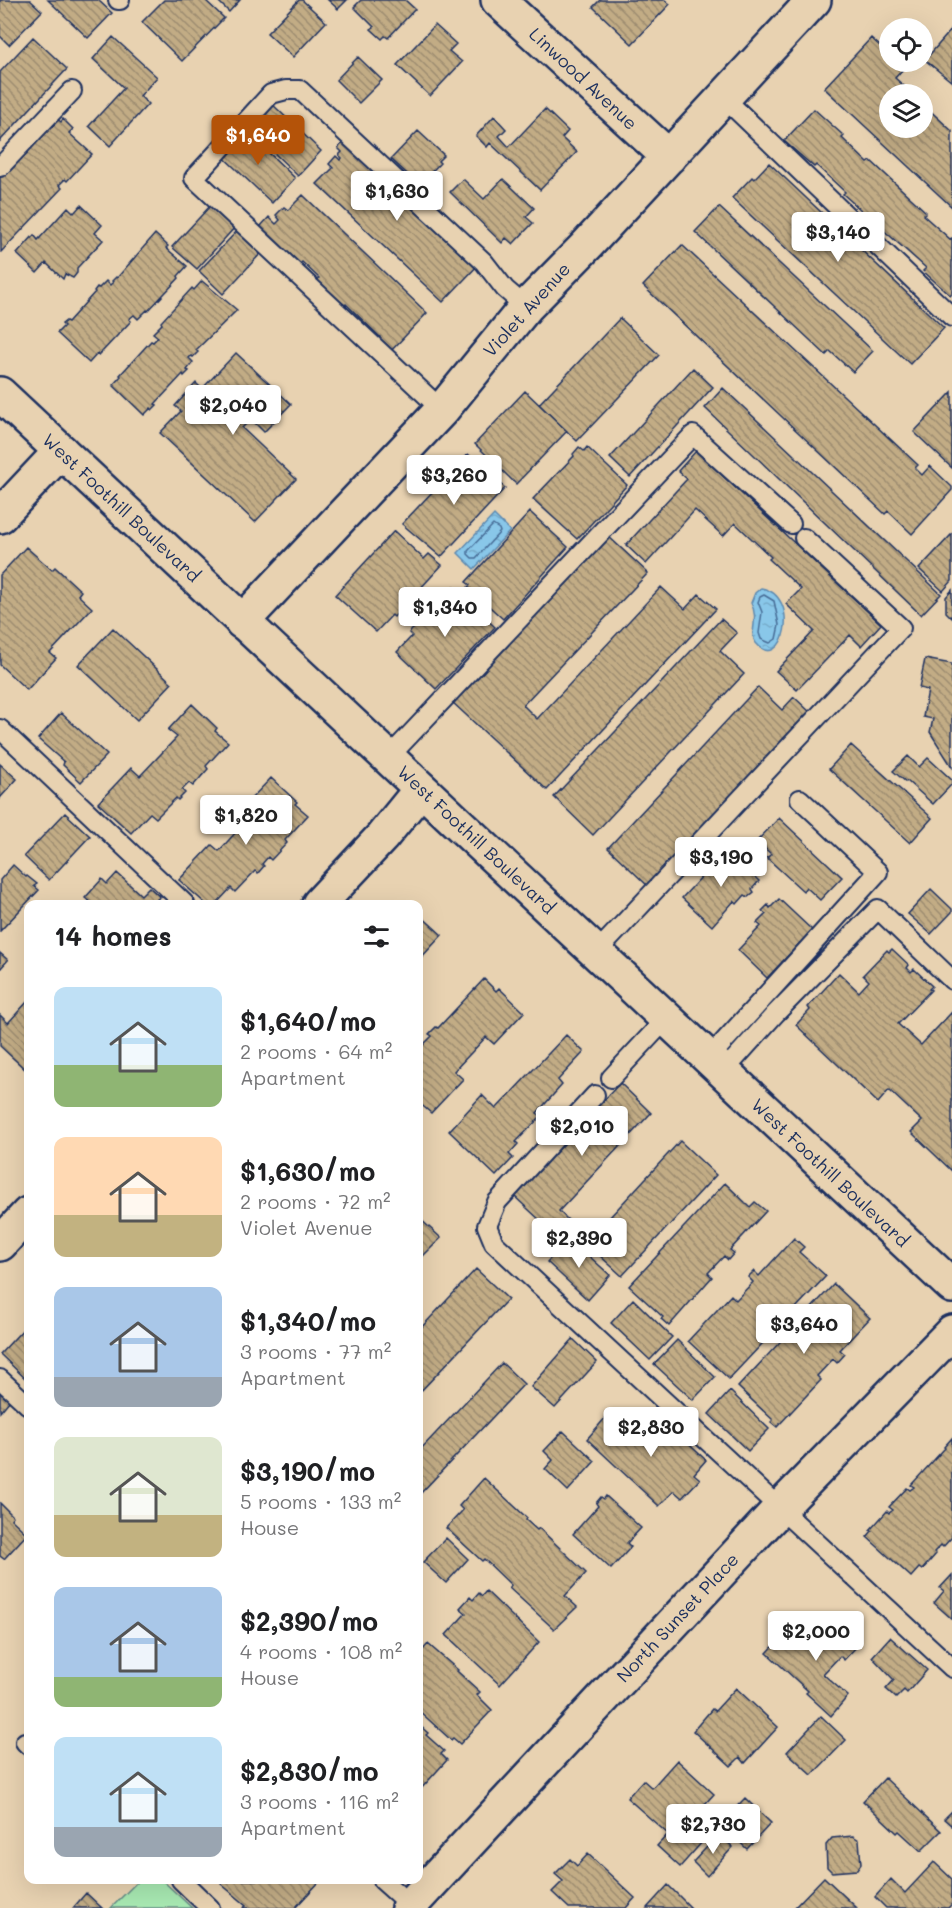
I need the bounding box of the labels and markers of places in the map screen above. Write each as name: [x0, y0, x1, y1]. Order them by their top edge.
pin: $1,640: [209, 115, 307, 166]
pin: $1,630: [348, 171, 446, 222]
pin: $3,140: [789, 212, 887, 263]
pin: $2,040: [184, 385, 282, 436]
pin: $3,260: [405, 455, 503, 506]
pin: $1,340: [396, 587, 494, 638]
pin: $1,820: [197, 795, 295, 846]
pin: $3,190: [672, 837, 770, 888]
pin: $2,010: [533, 1106, 631, 1157]
pin: $2,390: [530, 1218, 628, 1269]
pin: $3,640: [755, 1304, 853, 1355]
pin: $2,830: [602, 1407, 700, 1458]
pin: $2,000: [767, 1611, 865, 1662]
pin: $2,730: [664, 1804, 762, 1855]

